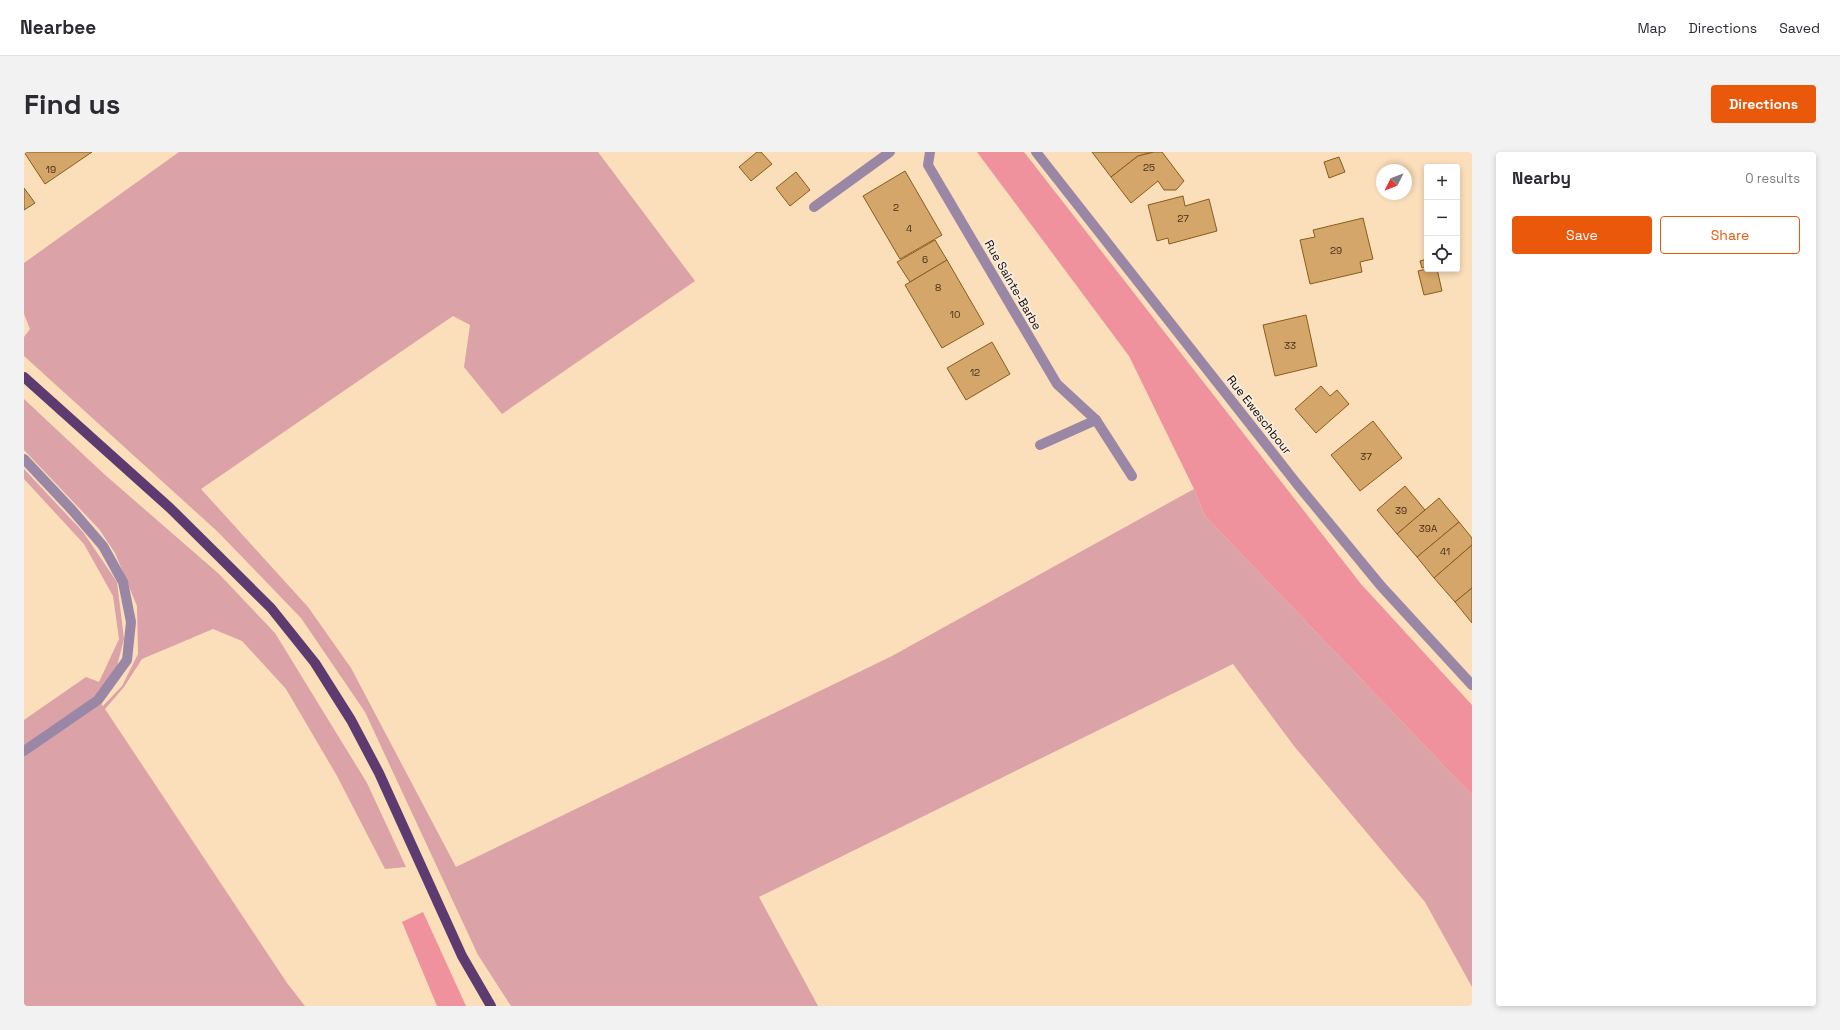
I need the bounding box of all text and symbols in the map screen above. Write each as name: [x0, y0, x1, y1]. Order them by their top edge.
text: Nearbee: [20, 15, 96, 40]
text: Map: [1637, 19, 1667, 37]
text: Directions: [1689, 19, 1757, 37]
text: Saved: [1779, 19, 1820, 37]
button: Directions: [1711, 85, 1816, 123]
text: Find us: [24, 86, 121, 122]
house number: 25: [1143, 161, 1155, 174]
house number: 19: [46, 163, 56, 176]
north arrow: [1376, 164, 1412, 200]
map controls: [1424, 164, 1460, 272]
button: +: [1424, 164, 1460, 200]
text: Nearby: [1512, 167, 1571, 189]
text: 0 results: [1745, 170, 1800, 187]
button: −: [1424, 200, 1460, 236]
house number: 2: [893, 201, 899, 214]
house number: 27: [1177, 212, 1189, 225]
button: Save: [1512, 216, 1652, 254]
button: Share: [1660, 216, 1800, 254]
house number: 4: [906, 222, 912, 235]
button: locate: [1424, 236, 1460, 272]
street label: Rue Sainte-Barbe: [981, 237, 1045, 333]
house number: 29: [1330, 244, 1342, 257]
house number: 6: [922, 253, 928, 266]
house number: 8: [935, 281, 941, 294]
house number: 10: [950, 308, 960, 321]
house number: 33: [1284, 339, 1296, 352]
house number: 12: [970, 366, 980, 379]
street label: Rue Eweschbour: [1223, 372, 1295, 458]
house number: 37: [1360, 450, 1372, 463]
house number: 39: [1395, 504, 1407, 517]
house number: 39A: [1419, 522, 1438, 535]
house number: 41: [1440, 545, 1450, 558]

